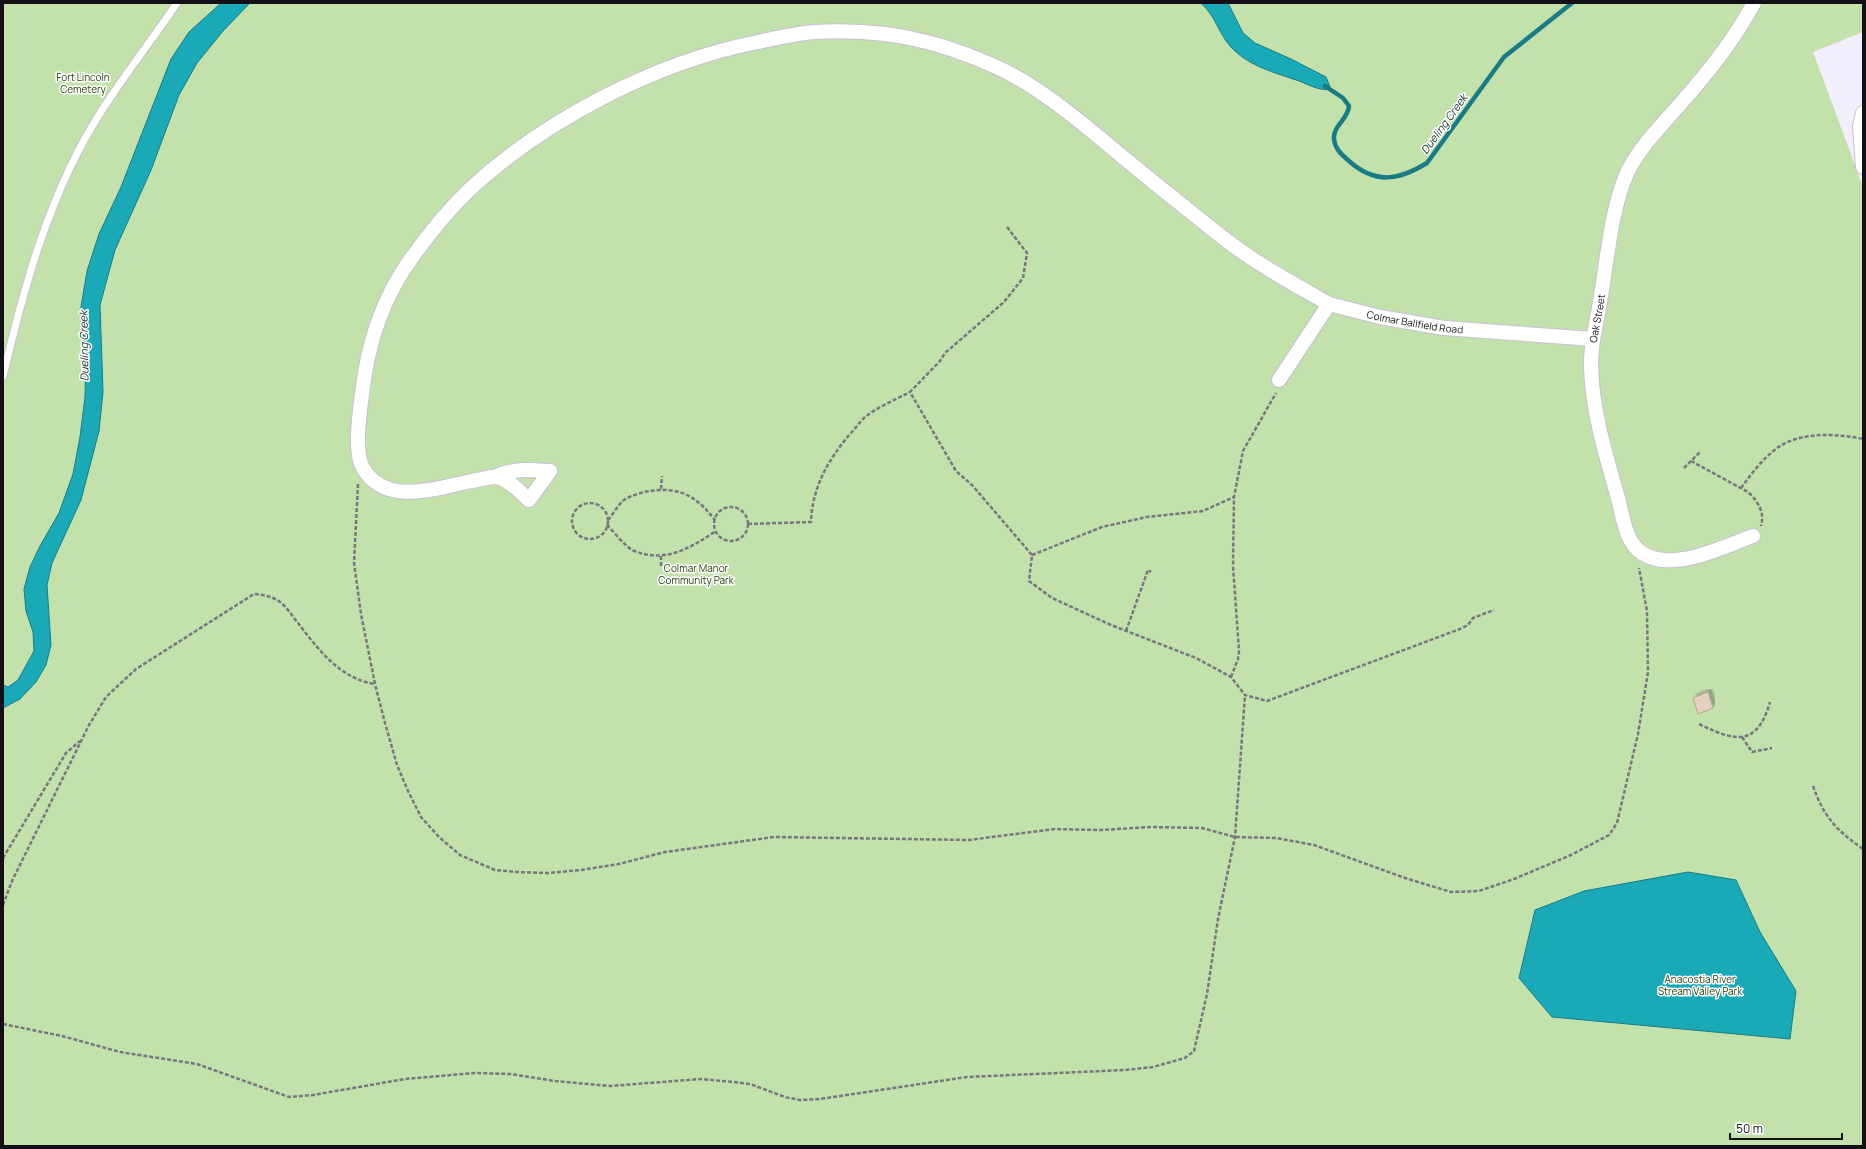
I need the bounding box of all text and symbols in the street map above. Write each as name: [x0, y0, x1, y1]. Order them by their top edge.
park label: Fort Lincoln Cemetery: [56, 70, 110, 96]
water label: Dueling Creek: [1417, 89, 1471, 157]
street label: Oak Street: [1586, 293, 1608, 344]
street label: Colmar Ballfield Road: [1365, 307, 1464, 336]
water label: Dueling Creek: [75, 309, 92, 382]
park label: Colmar Manor Community Park: [658, 561, 735, 587]
park label: Anacostia River Stream Valley Park: [1658, 972, 1743, 998]
scale bar: [1730, 1115, 1842, 1141]
text: 50 m: [1736, 1120, 1763, 1137]

